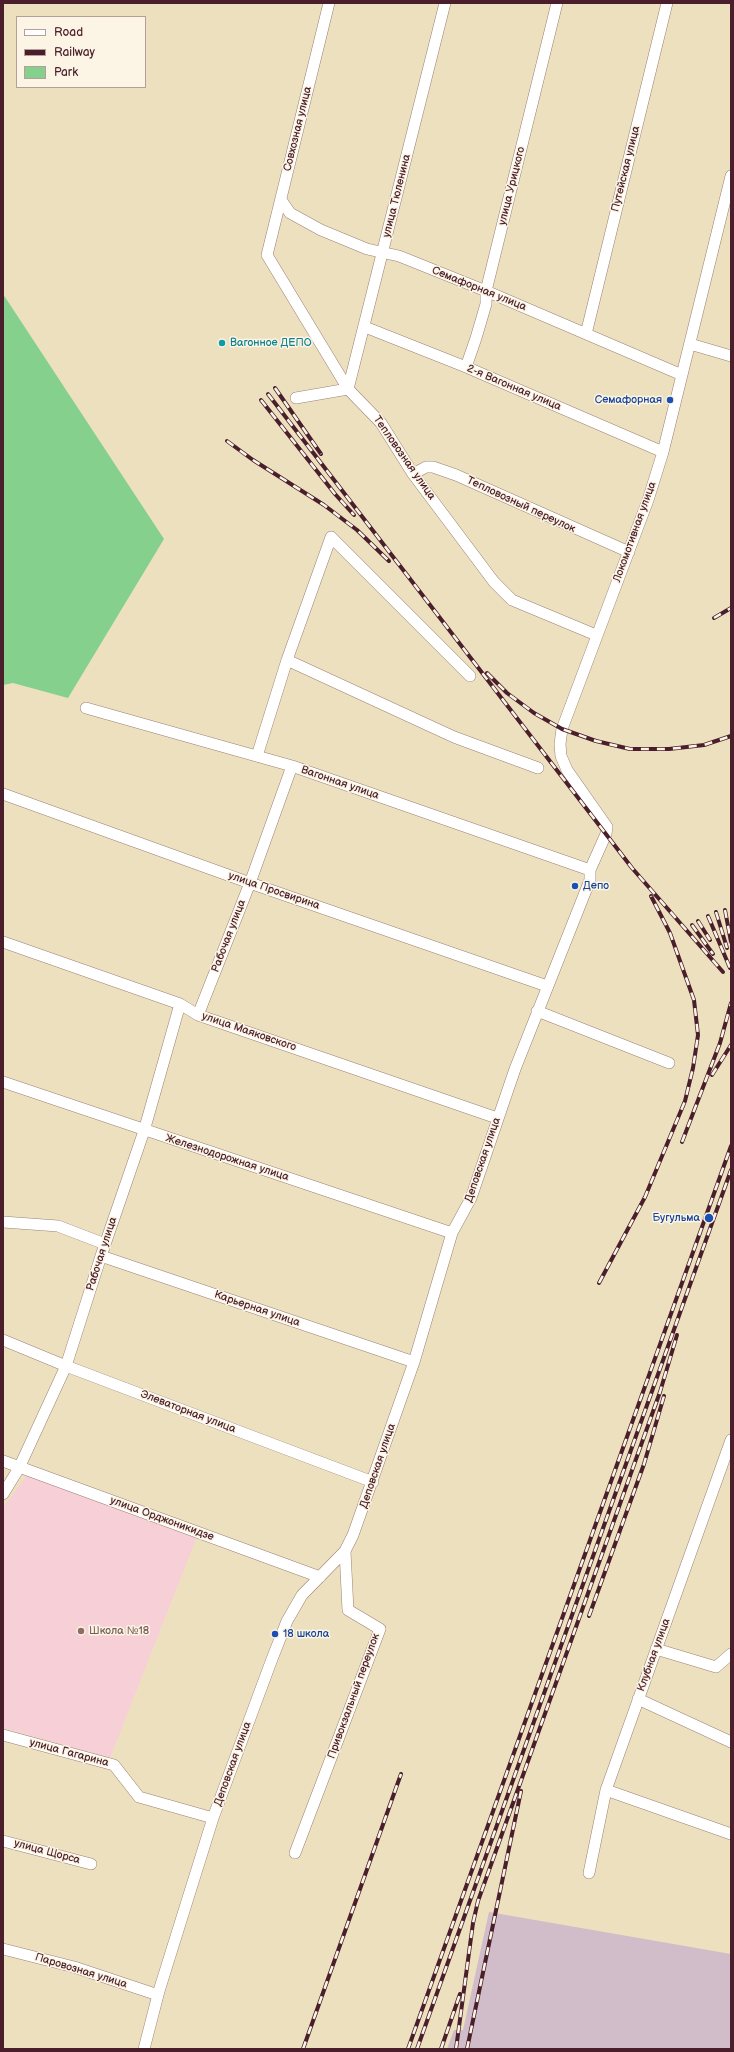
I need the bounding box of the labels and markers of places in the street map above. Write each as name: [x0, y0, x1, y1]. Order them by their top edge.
place label: Вагонное ДЕПО: [230, 336, 312, 350]
marker: Вагонное ДЕПО: [217, 338, 227, 348]
place label: Семафорная: [595, 393, 662, 407]
marker: Семафорная: [665, 395, 675, 405]
place label: Депо: [583, 879, 609, 893]
marker: Депо: [570, 881, 580, 891]
place label: Бугульма: [652, 1211, 700, 1225]
marker: Бугульма: [703, 1212, 715, 1224]
place label: Школа №18: [89, 1624, 149, 1638]
marker: Школа №18: [76, 1626, 86, 1636]
place label: 18 школа: [283, 1627, 329, 1641]
marker: 18 школа: [270, 1629, 280, 1639]

